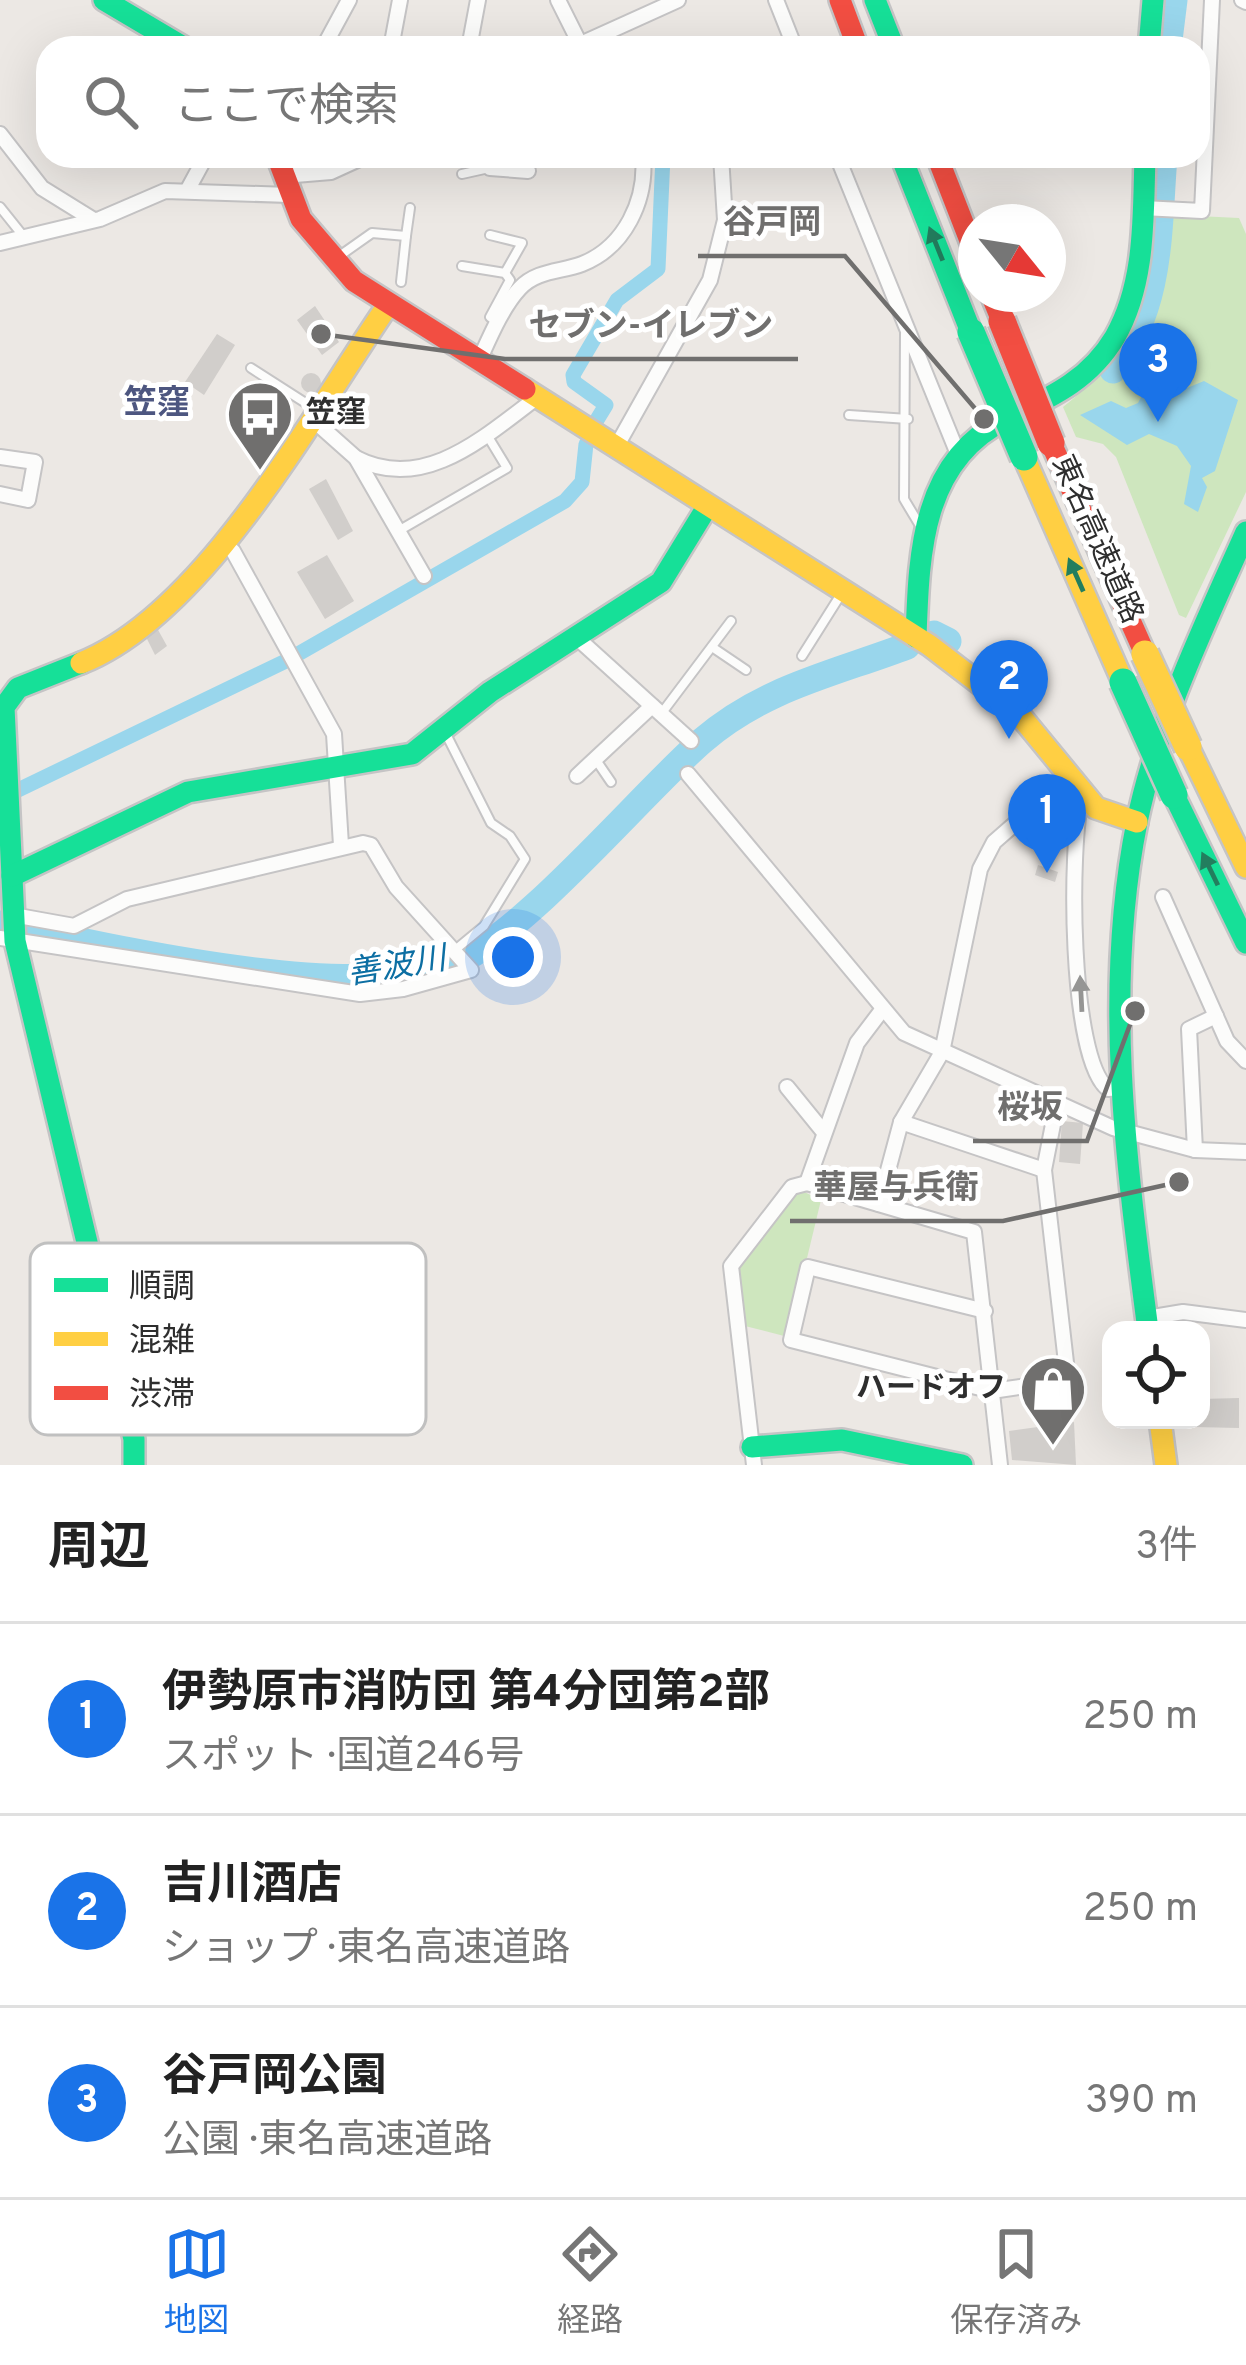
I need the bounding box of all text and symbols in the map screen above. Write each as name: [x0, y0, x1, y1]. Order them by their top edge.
search box: [36, 36, 1210, 168]
icon: search: [78, 69, 144, 135]
text: ここで検索: [174, 80, 399, 137]
callout: 谷戸岡: [698, 187, 845, 256]
text: 谷戸岡: [723, 204, 822, 246]
north arrow: [958, 204, 1066, 312]
one-way arrow: [926, 226, 945, 262]
callout: セブン-イレブン: [505, 290, 798, 359]
text: セブン-イレブン: [529, 307, 773, 349]
pin: 3: [1119, 323, 1197, 422]
bus stop icon: 笠窪: [225, 379, 295, 473]
district label: 笠窪: [124, 384, 190, 426]
place label: 笠窪: [306, 396, 366, 433]
street label: 東名高速道路: [1042, 450, 1150, 630]
one-way arrow: [1065, 557, 1085, 592]
pin: 2: [970, 640, 1048, 739]
pin: 1: [1008, 774, 1086, 873]
one-way arrow: [1200, 851, 1220, 886]
your location: [483, 927, 543, 987]
water label: 善波川: [345, 939, 452, 996]
one-way arrow: [1071, 974, 1090, 1012]
callout: 桜坂: [973, 1072, 1087, 1141]
text: 桜坂: [997, 1089, 1063, 1131]
callout: 華屋与兵衛: [790, 1152, 1003, 1221]
text: 華屋与兵衛: [814, 1169, 979, 1211]
legend: [30, 1243, 426, 1435]
text: 順調: [129, 1268, 195, 1310]
map controls: [1102, 1321, 1210, 1429]
button: locate: [1102, 1321, 1210, 1429]
text: 混雑: [129, 1322, 195, 1364]
shop icon: ハードオフ: [1018, 1354, 1088, 1448]
place label: ハードオフ: [856, 1371, 1006, 1408]
text: 渋滞: [129, 1376, 195, 1418]
text: 周辺: [48, 1518, 150, 1583]
text: 3件: [1136, 1524, 1198, 1573]
text: 伊勢原市消防団 第4分団第2部: [162, 1666, 770, 1723]
text: 1: [79, 1694, 95, 1743]
text: 250 m: [1083, 1694, 1198, 1743]
text: スポット · 国道246号: [162, 1734, 524, 1783]
text: 吉川酒店: [162, 1858, 342, 1915]
text: 2: [75, 1886, 99, 1935]
text: 250 m: [1083, 1886, 1198, 1935]
text: ショップ · 東名高速道路: [162, 1926, 570, 1975]
text: 谷戸岡公園: [162, 2050, 387, 2107]
text: 3: [75, 2078, 99, 2127]
text: 390 m: [1085, 2078, 1198, 2127]
text: 公園 · 東名高速道路: [162, 2118, 492, 2167]
tab: 地図: [164, 2221, 230, 2344]
tab: 経路: [557, 2221, 623, 2344]
tab: 保存済み: [950, 2221, 1082, 2344]

